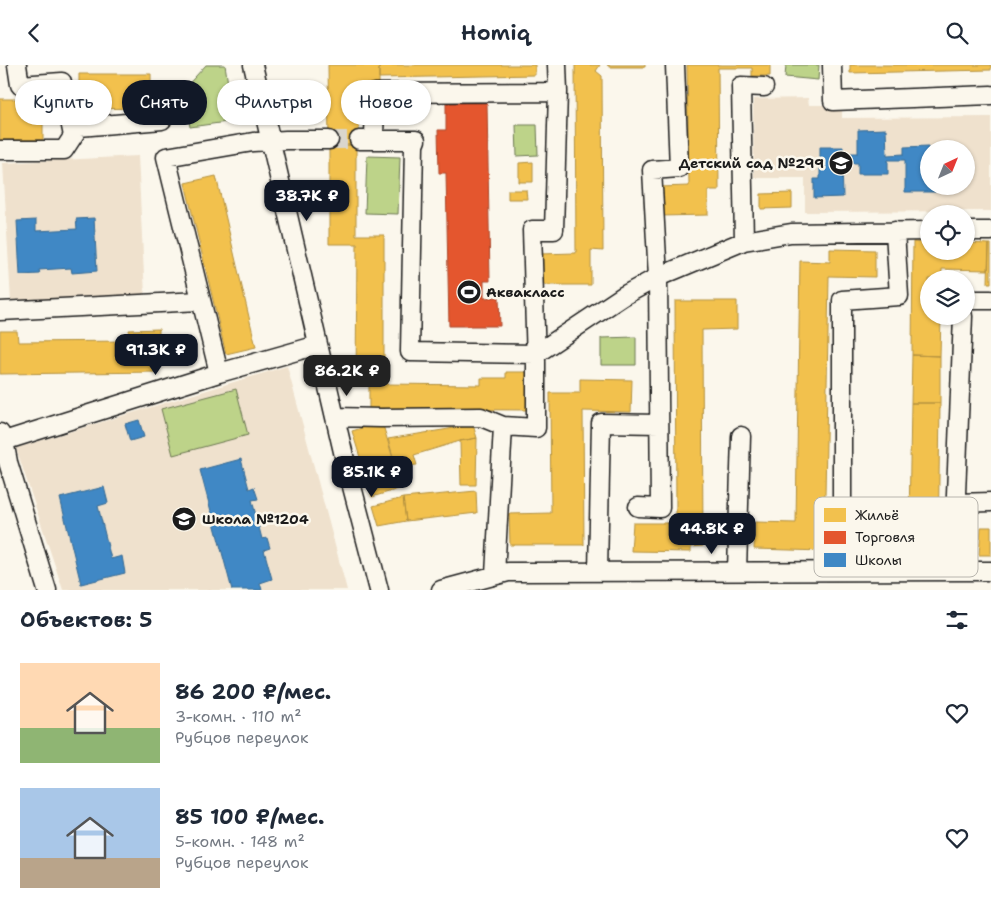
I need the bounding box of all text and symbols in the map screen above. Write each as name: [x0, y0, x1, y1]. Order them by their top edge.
text: Homiq: [461, 18, 530, 47]
icon: back: [20, 19, 48, 47]
icon: search: [943, 19, 971, 47]
chip: Купить: [15, 80, 112, 125]
chip: Снять: [122, 80, 207, 125]
chip: Фильтры: [217, 80, 331, 125]
chip: Новое: [341, 80, 431, 125]
north arrow: [920, 140, 975, 195]
map controls: [920, 140, 975, 325]
school or university icon: Детский сад №299: [828, 150, 854, 176]
place label: Детский сад №299: [679, 154, 824, 172]
pin: 38.7K ₽: [261, 179, 353, 222]
text: 38.7K ₽: [275, 185, 339, 206]
button: locate: [920, 205, 975, 260]
button: layers: [920, 270, 975, 325]
sports icon: Аквакласс: [456, 279, 482, 305]
place label: Аквакласс: [486, 283, 565, 301]
pin: 91.3K ₽: [110, 333, 202, 376]
text: 91.3K ₽: [126, 339, 186, 360]
pin: 86.2K ₽: [301, 355, 393, 397]
text: 86.2K ₽: [314, 360, 380, 381]
pin: 85.1K ₽: [326, 455, 418, 498]
text: 85.1K ₽: [343, 461, 401, 482]
legend: [814, 497, 978, 577]
school or university icon: Школа №1204: [171, 506, 197, 532]
text: Жильё: [855, 506, 899, 524]
place label: Школа №1204: [202, 510, 309, 528]
pin: 44.8K ₽: [666, 513, 758, 555]
text: 44.8K ₽: [680, 518, 744, 539]
text: Торговля: [855, 528, 915, 546]
text: Школы: [855, 551, 902, 569]
text: Объектов: 5: [20, 606, 152, 634]
icon: filters: [943, 606, 971, 634]
text: 86 200 ₽/мес.: [175, 678, 331, 706]
icon: home: [60, 683, 120, 743]
icon: heart: [943, 699, 971, 727]
text: 3-комн. · 110 m²: [175, 706, 302, 727]
text: Рубцов переулок: [175, 727, 309, 748]
text: 85 100 ₽/мес.: [175, 803, 324, 831]
icon: home: [60, 808, 120, 868]
icon: heart: [943, 824, 971, 852]
text: 5-комн. · 148 m²: [175, 831, 305, 852]
text: Рубцов переулок: [175, 852, 309, 873]

